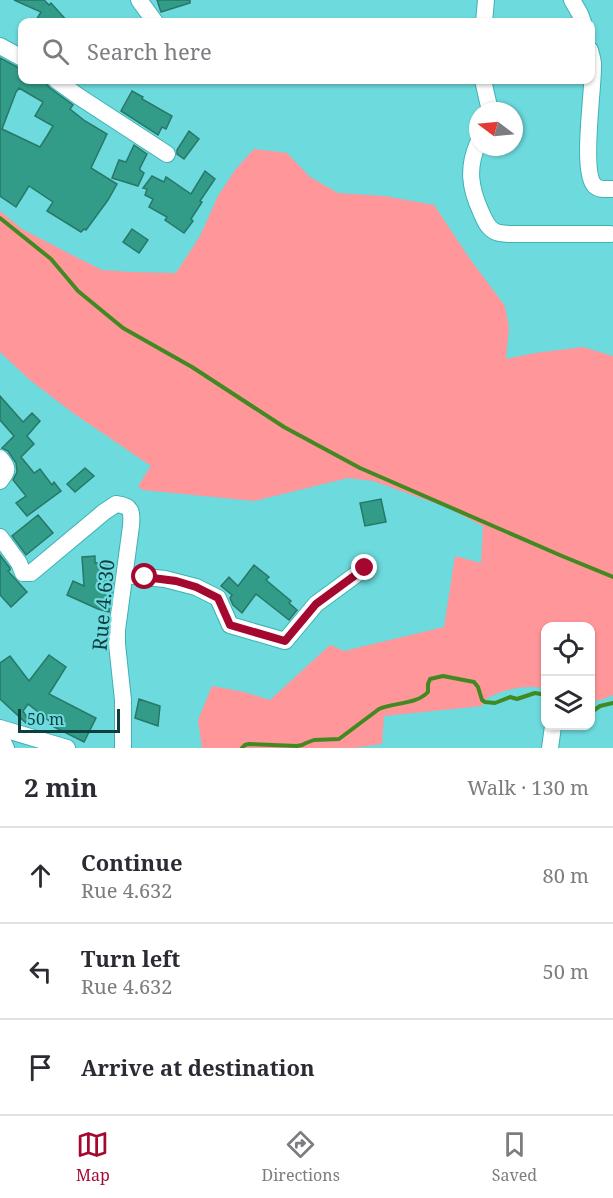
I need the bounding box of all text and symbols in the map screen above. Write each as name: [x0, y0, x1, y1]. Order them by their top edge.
search box: [18, 18, 595, 84]
icon: search: [39, 35, 72, 68]
text: Search here: [87, 36, 212, 66]
north arrow: [469, 102, 523, 156]
route end: [351, 554, 377, 580]
street label: Rue 4.630: [86, 558, 120, 652]
route start: [131, 563, 157, 589]
map controls: [541, 622, 595, 730]
button: locate: [541, 622, 595, 676]
button: layers: [541, 676, 595, 730]
scale bar: [18, 706, 120, 734]
text: 50 m: [27, 708, 64, 730]
text: 2 min: [24, 769, 98, 805]
text: Walk · 130 m: [467, 774, 589, 801]
text: Continue: [81, 847, 183, 877]
icon: ahead: [24, 859, 57, 892]
text: 80 m: [543, 862, 589, 889]
text: Rue 4.632: [81, 877, 172, 904]
text: Turn left: [81, 943, 180, 973]
icon: left: [24, 955, 57, 988]
text: 50 m: [543, 958, 589, 985]
text: Rue 4.632: [81, 973, 172, 1000]
icon: arrive: [24, 1051, 57, 1084]
text: Arrive at destination: [81, 1052, 315, 1082]
tab: Map: [76, 1128, 110, 1186]
tab: Directions: [262, 1128, 340, 1186]
tab: Saved: [492, 1128, 537, 1186]

